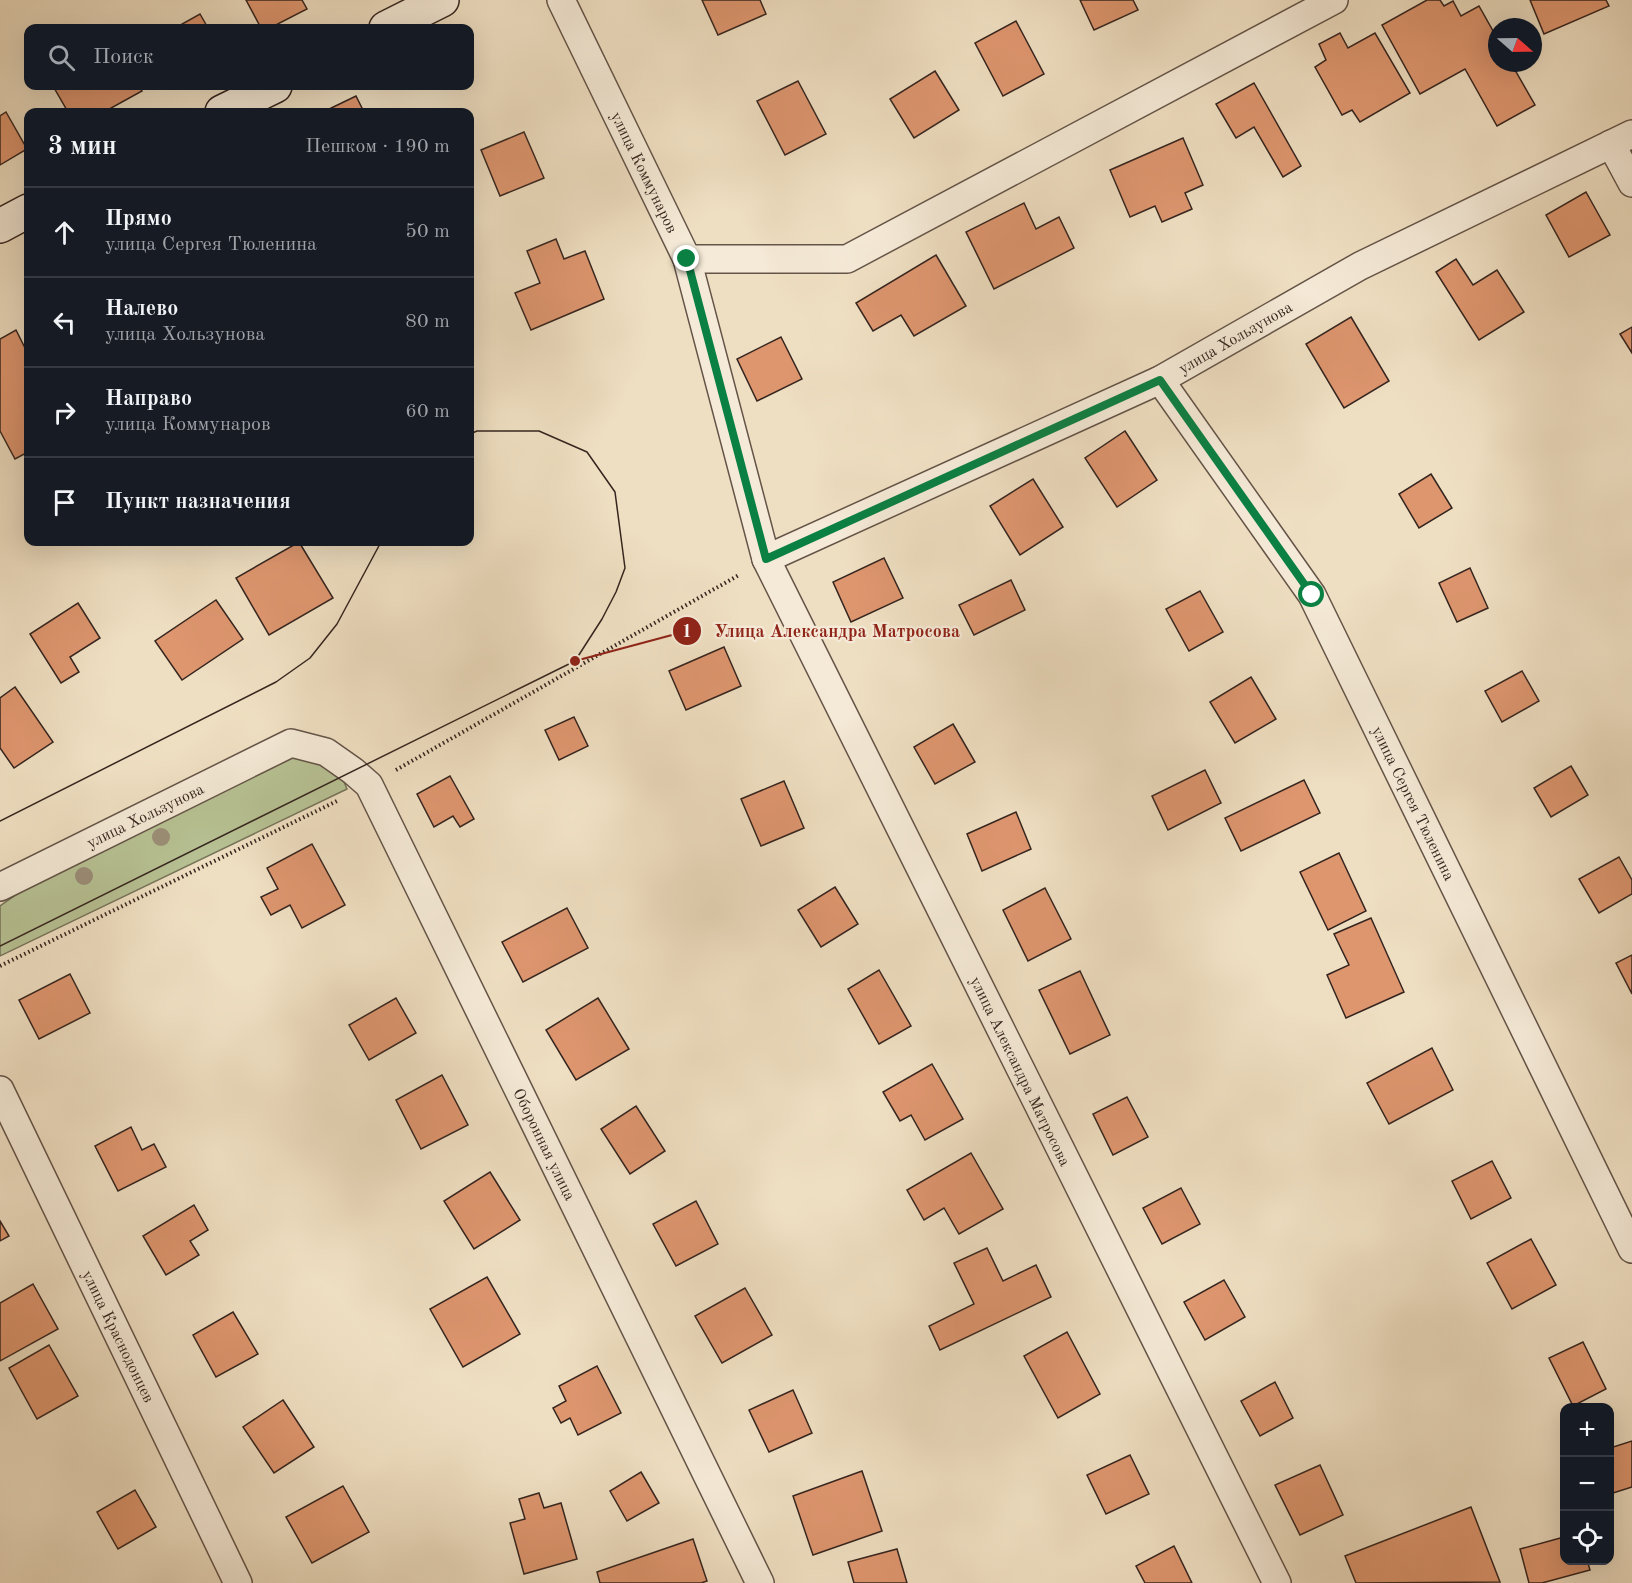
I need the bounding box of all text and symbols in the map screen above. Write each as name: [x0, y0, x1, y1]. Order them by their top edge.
north arrow: [1488, 18, 1542, 72]
search box: [24, 24, 474, 90]
icon: search: [45, 41, 78, 74]
text: Поиск: [93, 46, 154, 68]
street label: улица Коммунаров: [607, 110, 679, 236]
text: 3 мин: [48, 134, 117, 160]
text: Пешком · 190 m: [305, 137, 450, 157]
text: Прямо: [105, 208, 172, 230]
icon: ahead: [48, 216, 81, 249]
text: 50 m: [405, 222, 450, 242]
text: улица Сергея Тюленина: [105, 235, 317, 255]
route end: [673, 245, 699, 271]
text: Налево: [105, 298, 178, 320]
street label: улица Хользунова: [1177, 300, 1296, 378]
icon: left: [48, 306, 81, 339]
text: 80 m: [405, 312, 450, 332]
text: улица Хользунова: [105, 325, 265, 345]
text: Направо: [105, 388, 192, 410]
icon: right: [48, 396, 81, 429]
text: 60 m: [405, 402, 450, 422]
text: улица Коммунаров: [105, 415, 271, 435]
icon: arrive: [48, 486, 81, 519]
text: Пункт назначения: [105, 491, 291, 513]
route start: [1298, 581, 1324, 607]
callout: Улица Александра Матросова: [672, 613, 972, 649]
text: 1: [682, 623, 692, 641]
text: Улица Александра Матросова: [714, 623, 960, 641]
street label: улица Сергея Тюленина: [1368, 724, 1457, 884]
street label: улица Хользунова: [85, 781, 207, 852]
street label: улица Александра Матросова: [966, 975, 1072, 1169]
street label: Оборонная улица: [509, 1086, 577, 1204]
street label: улица Краснодонцев: [78, 1268, 156, 1405]
map controls: [1560, 1403, 1614, 1565]
button: +: [1560, 1403, 1614, 1457]
button: −: [1560, 1457, 1614, 1511]
button: locate: [1560, 1511, 1614, 1565]

